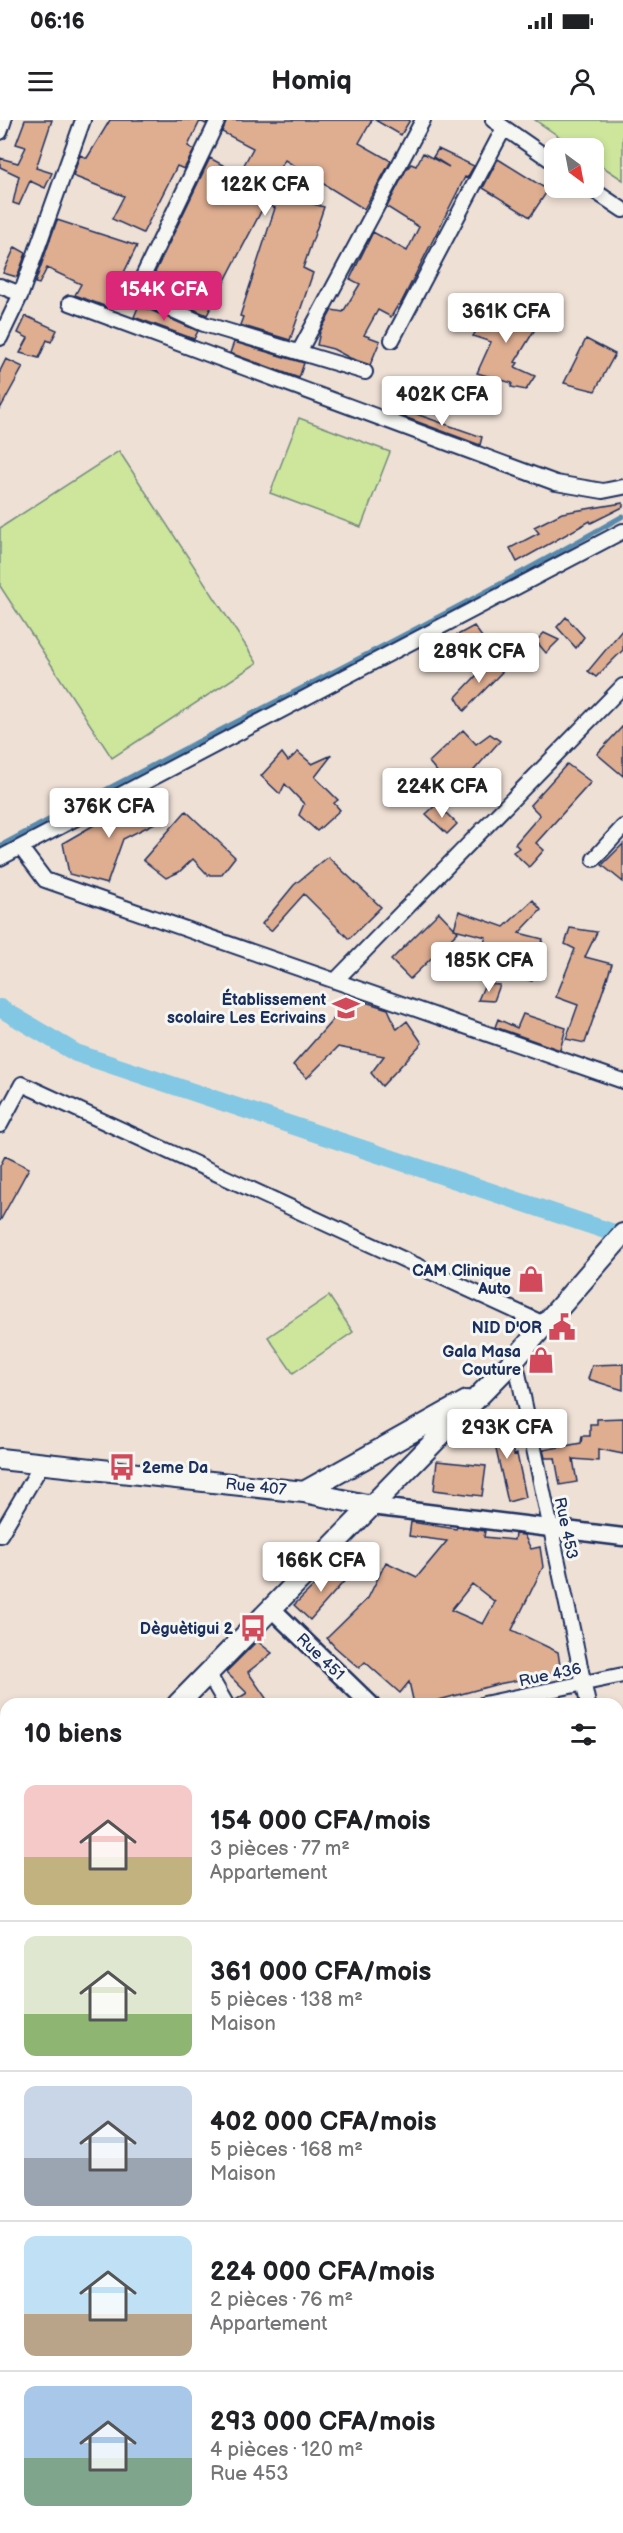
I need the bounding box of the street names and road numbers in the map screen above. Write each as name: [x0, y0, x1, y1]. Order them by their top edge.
street label: Rue 407: [224, 1475, 287, 1500]
street label: Rue 453: [550, 1496, 581, 1561]
street label: Rue 451: [292, 1630, 348, 1684]
street label: Rue 436: [517, 1660, 584, 1691]

